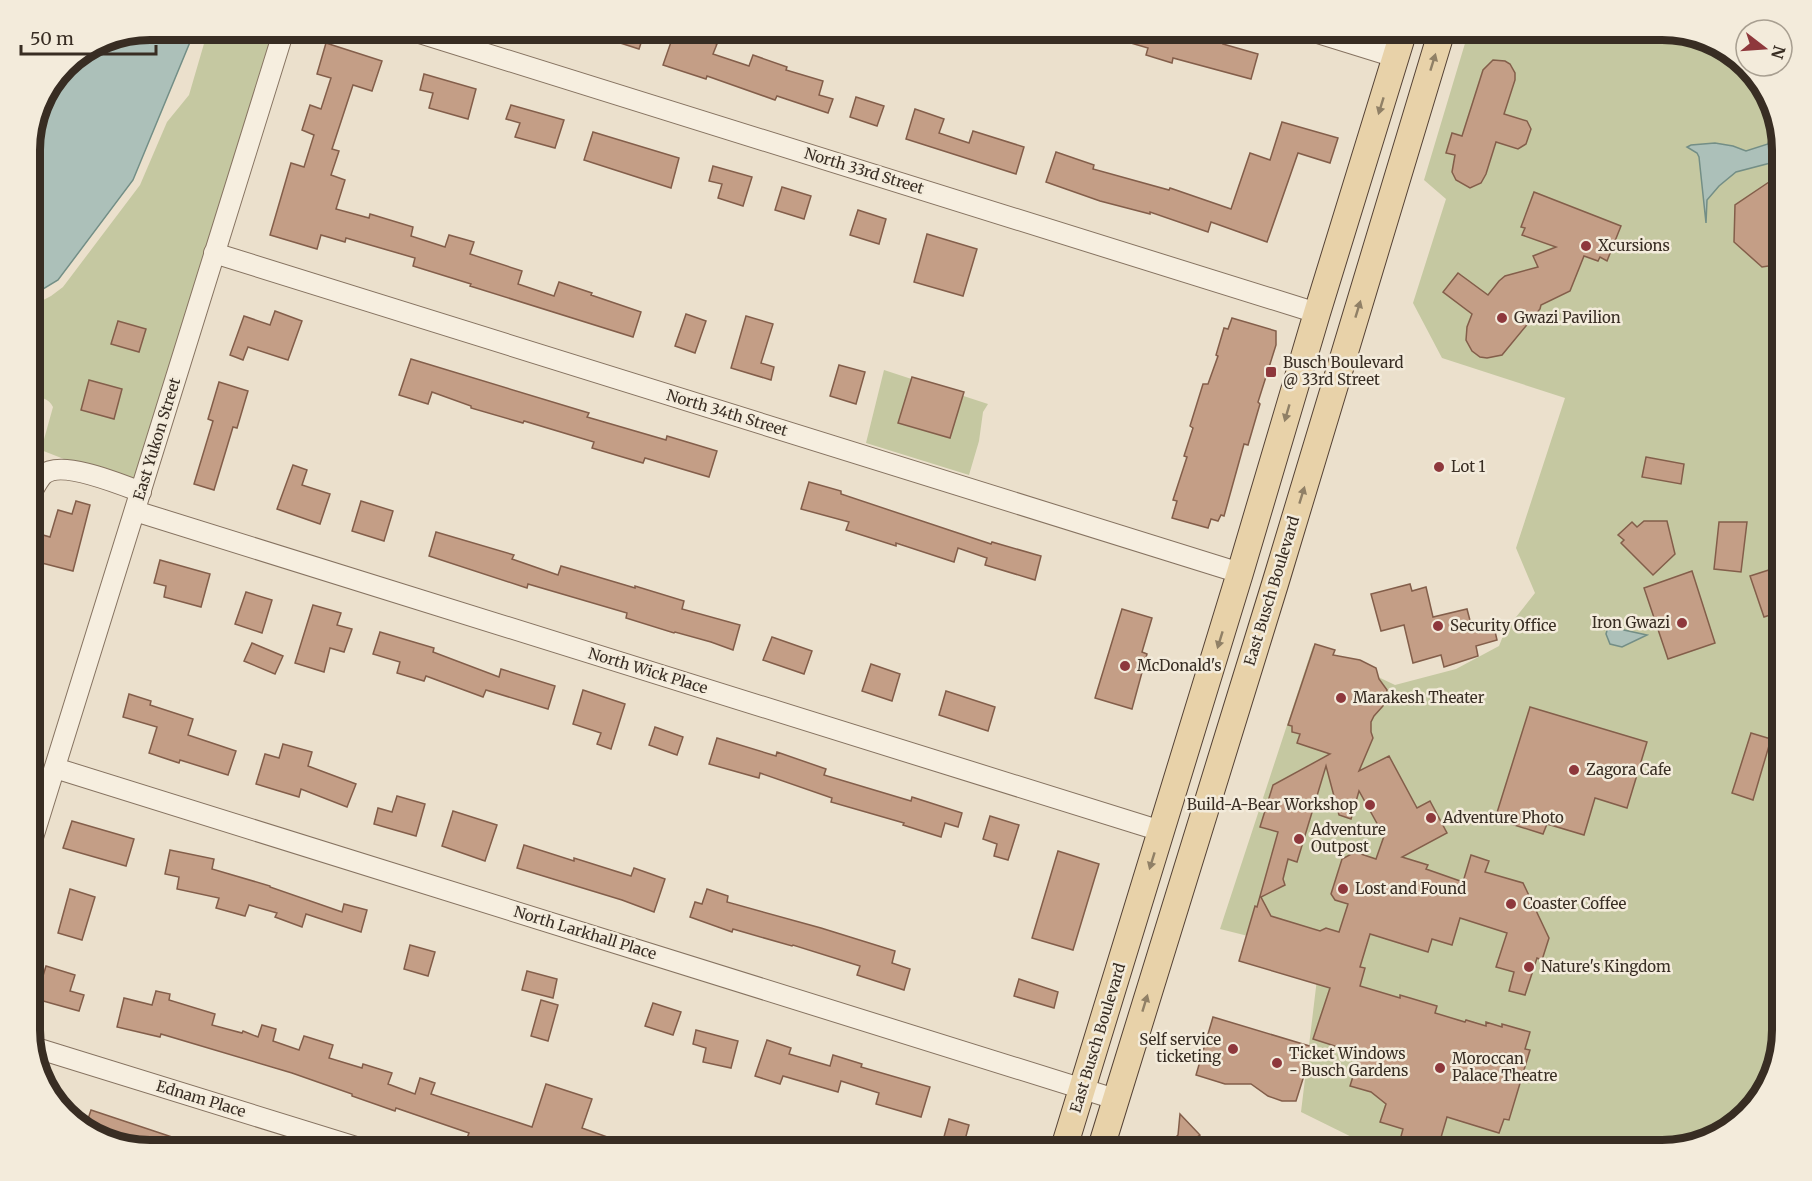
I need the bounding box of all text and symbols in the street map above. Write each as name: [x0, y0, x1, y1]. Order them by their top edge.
scale bar: [21, 18, 156, 56]
north arrow: [1734, 18, 1794, 78]
text: 50 m: [30, 27, 74, 50]
text: N: [1767, 43, 1790, 62]
one-way arrow: [1428, 52, 1438, 70]
one-way arrow: [1375, 97, 1385, 115]
street label: North 33rd Street: [802, 143, 926, 198]
place label: Xcursions: [1598, 236, 1670, 255]
marker: Xcursions: [1579, 239, 1593, 253]
one-way arrow: [1354, 299, 1363, 317]
place label: Gwazi Pavilion: [1514, 308, 1621, 327]
marker: Gwazi Pavilion: [1495, 311, 1509, 325]
place label: Busch Boulevard @ 33rd Street: [1283, 353, 1404, 389]
marker: Busch Boulevard @ 33rd Street: [1264, 365, 1278, 379]
street label: East Yukon Street: [129, 375, 184, 503]
street label: North 34th Street: [664, 385, 790, 440]
one-way arrow: [1282, 404, 1291, 422]
place label: Lot 1: [1451, 457, 1486, 476]
marker: Lot 1: [1432, 460, 1446, 474]
one-way arrow: [1297, 486, 1307, 504]
street label: East Busch Boulevard: [1240, 514, 1303, 668]
place label: Iron Gwazi: [1592, 613, 1670, 632]
place label: Security Office: [1450, 616, 1557, 635]
marker: Iron Gwazi: [1675, 616, 1689, 630]
marker: Security Office: [1431, 619, 1445, 633]
one-way arrow: [1215, 631, 1224, 649]
street label: North Wick Place: [586, 643, 710, 698]
place label: McDonald's: [1137, 656, 1222, 675]
marker: McDonald's: [1118, 659, 1132, 673]
place label: Marakesh Theater: [1353, 688, 1485, 707]
marker: Marakesh Theater: [1334, 691, 1348, 705]
place label: Zagora Cafe: [1586, 760, 1671, 779]
marker: Zagora Cafe: [1567, 763, 1581, 777]
place label: Build-A-Bear Workshop: [1187, 795, 1358, 814]
marker: Build-A-Bear Workshop: [1363, 798, 1377, 812]
place label: Adventure Photo: [1442, 808, 1564, 827]
marker: Adventure Photo: [1424, 811, 1438, 825]
place label: Adventure Outpost: [1310, 820, 1386, 856]
marker: Adventure Outpost: [1292, 832, 1306, 846]
one-way arrow: [1147, 852, 1156, 870]
place label: Lost and Found: [1355, 879, 1466, 898]
marker: Lost and Found: [1336, 882, 1350, 896]
place label: Coaster Coffee: [1523, 894, 1626, 913]
marker: Coaster Coffee: [1504, 897, 1518, 911]
street label: North Larkhall Place: [512, 902, 659, 963]
place label: Nature's Kingdom: [1541, 957, 1671, 976]
marker: Nature's Kingdom: [1522, 960, 1536, 974]
street label: East Busch Boulevard: [1066, 961, 1129, 1115]
one-way arrow: [1141, 994, 1150, 1012]
place label: Self service ticketing: [1139, 1030, 1221, 1066]
marker: Self service ticketing: [1226, 1042, 1240, 1056]
place label: Ticket Windows - Busch Gardens: [1289, 1044, 1408, 1080]
place label: Moroccan Palace Theatre: [1452, 1049, 1558, 1085]
marker: Ticket Windows - Busch Gardens: [1270, 1056, 1284, 1070]
marker: Moroccan Palace Theatre: [1433, 1061, 1447, 1075]
street label: Ednam Place: [154, 1076, 248, 1121]

